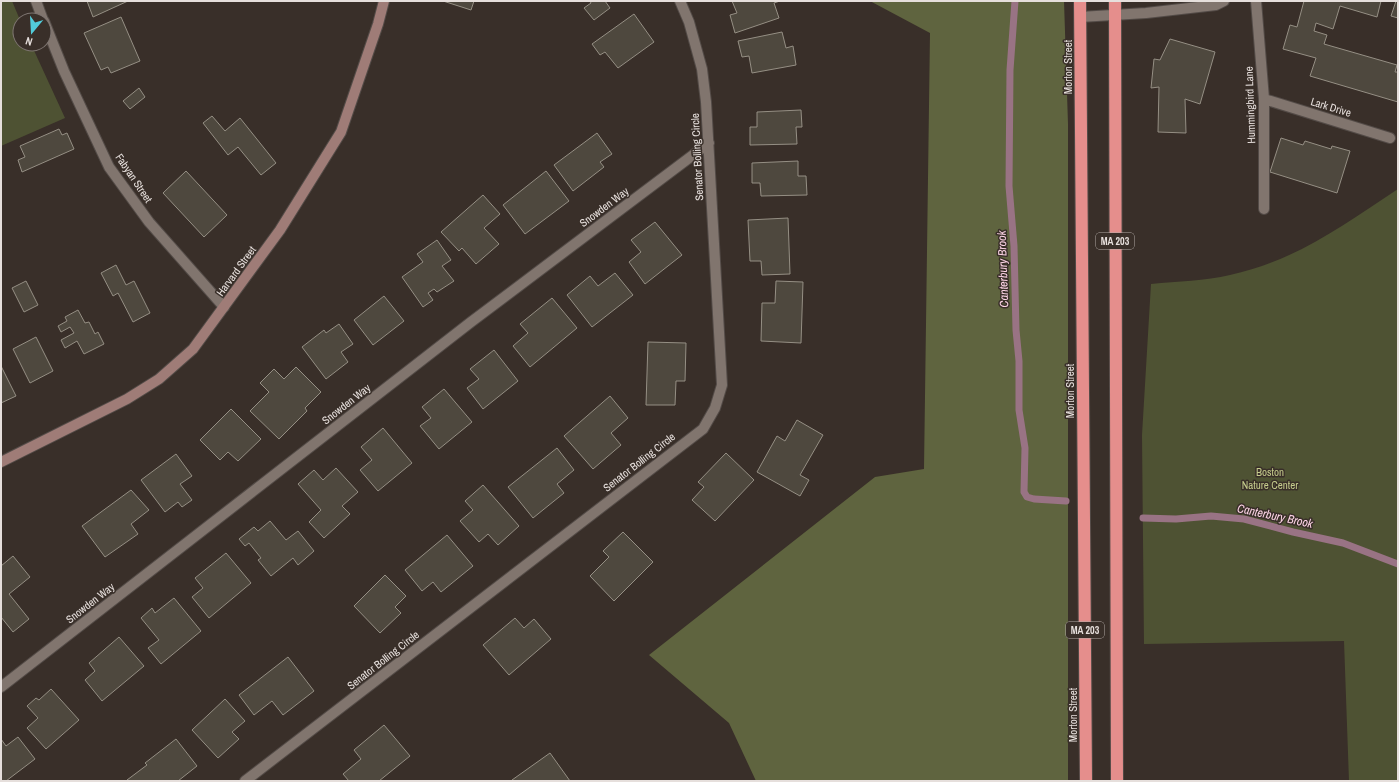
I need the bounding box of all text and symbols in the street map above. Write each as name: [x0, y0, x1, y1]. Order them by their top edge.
north arrow: [12, 12, 52, 52]
text: N: [24, 34, 34, 49]
street label: Morton Street: [1061, 39, 1075, 94]
street label: Hummingbird Lane: [1242, 66, 1258, 144]
street label: Lark Drive: [1309, 94, 1353, 120]
street label: Senator Bolling Circle: [688, 113, 706, 201]
street label: Fabyan Street: [112, 151, 156, 206]
street label: Snowden Way: [577, 184, 632, 230]
water label: Canterbury Brook: [994, 229, 1012, 308]
road number: MA 203: [1096, 233, 1134, 249]
street label: Harvard Street: [213, 243, 259, 299]
street label: Morton Street: [1063, 363, 1077, 418]
street label: Snowden Way: [319, 380, 373, 427]
street label: Senator Bolling Circle: [600, 429, 678, 495]
park label: Boston Nature Center: [1242, 465, 1298, 492]
water label: Canterbury Brook: [1236, 500, 1315, 532]
street label: Snowden Way: [63, 579, 117, 626]
road number: MA 203: [1066, 622, 1104, 638]
street label: Senator Bolling Circle: [344, 627, 422, 693]
street label: Morton Street: [1066, 687, 1080, 742]

